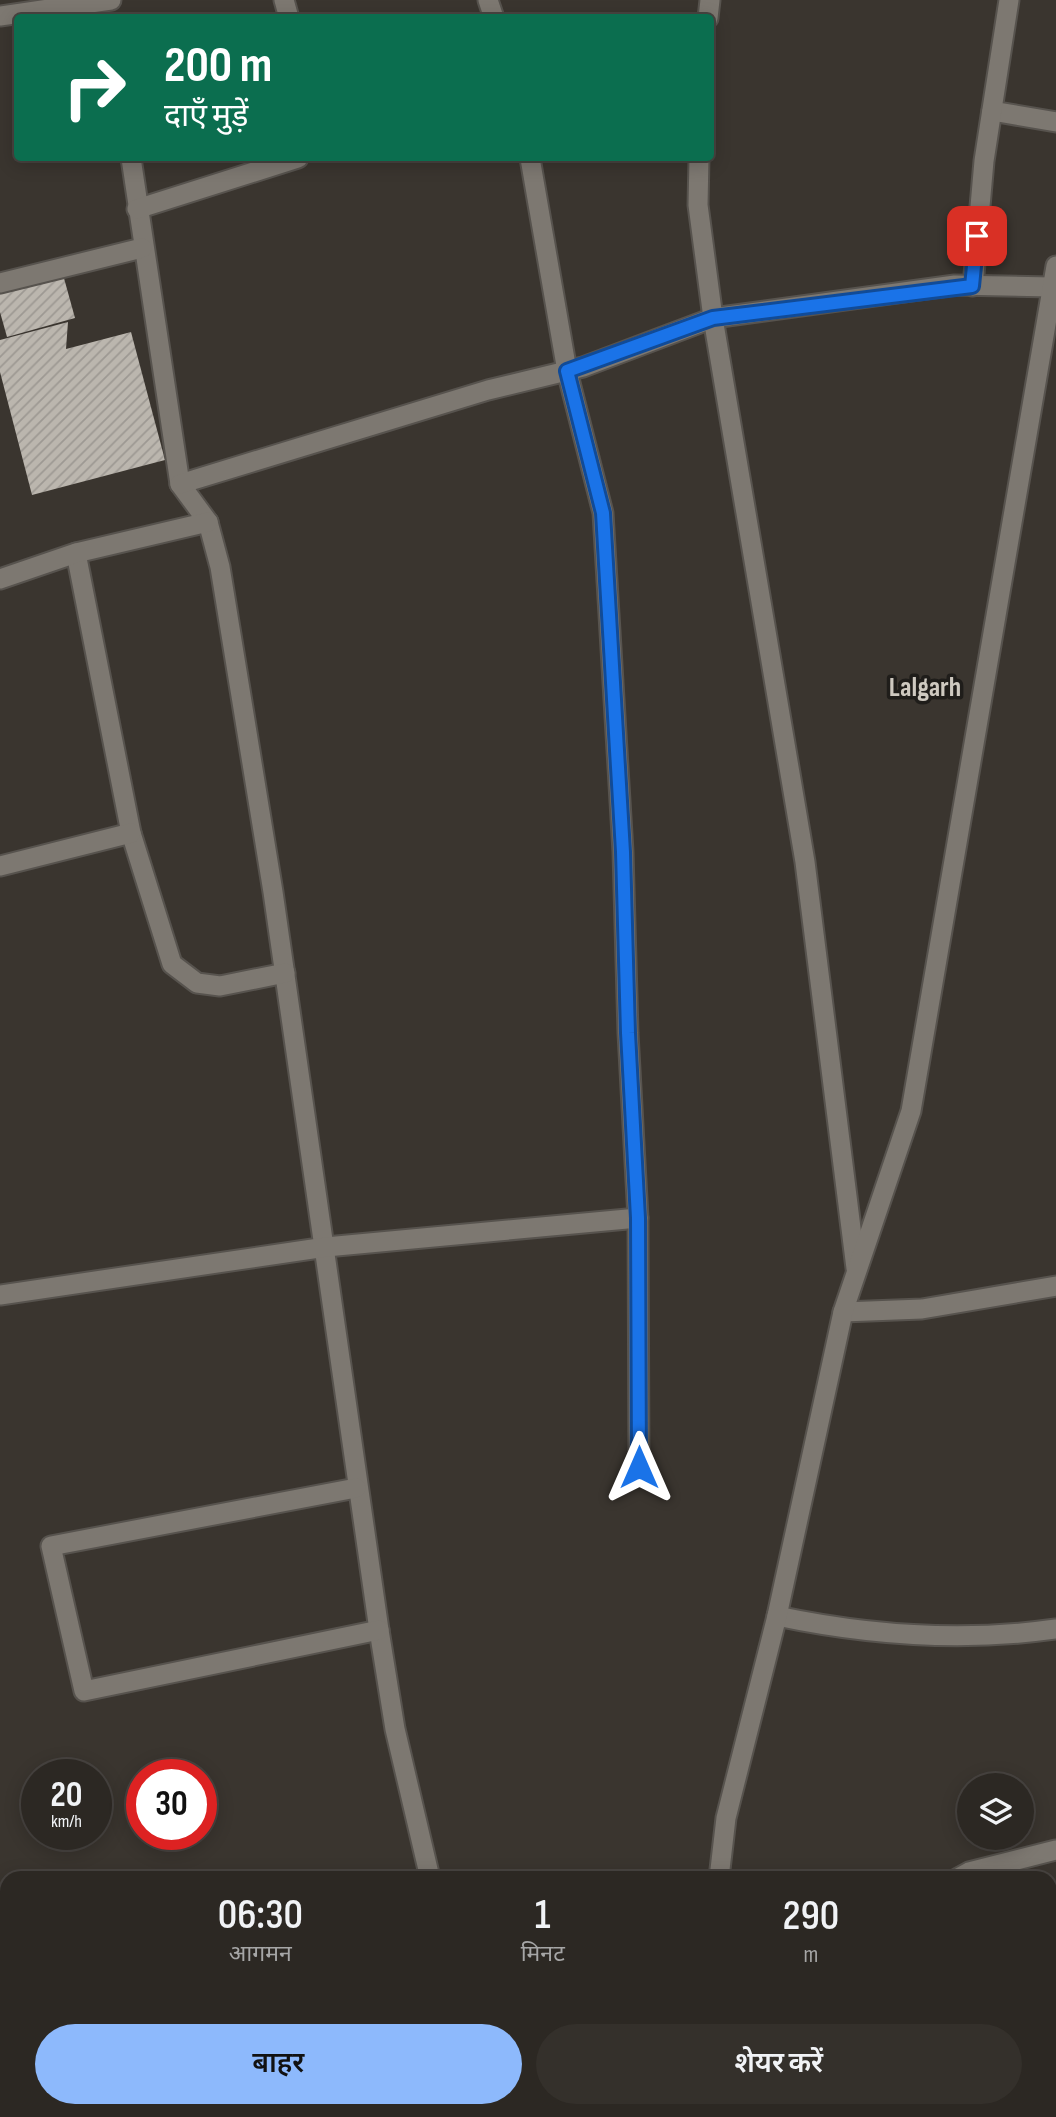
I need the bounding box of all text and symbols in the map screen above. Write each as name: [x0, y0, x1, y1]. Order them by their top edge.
text: 200 m: [164, 37, 272, 96]
icon: right: [49, 42, 140, 133]
text: दाएँ मुड़ें: [164, 97, 248, 136]
pin: [947, 206, 1007, 266]
icon: arrive: [958, 217, 996, 255]
district label: Lalgarh: [889, 671, 961, 704]
position arrow: [602, 1430, 676, 1504]
speed limit sign: 30: [126, 1759, 217, 1850]
map controls: [957, 1773, 1034, 1850]
button: layers: [957, 1773, 1034, 1850]
text: 20: [51, 1774, 83, 1817]
text: km/h: [51, 1811, 82, 1832]
text: 06:30: [218, 1890, 303, 1941]
text: 1: [535, 1890, 551, 1941]
text: 290: [782, 1891, 839, 1942]
text: आगमन: [229, 1940, 292, 1968]
text: मिनट: [521, 1940, 565, 1968]
text: m: [803, 1941, 818, 1969]
button: बाहर: [35, 2024, 522, 2104]
button: शेयर करें: [536, 2024, 1022, 2104]

